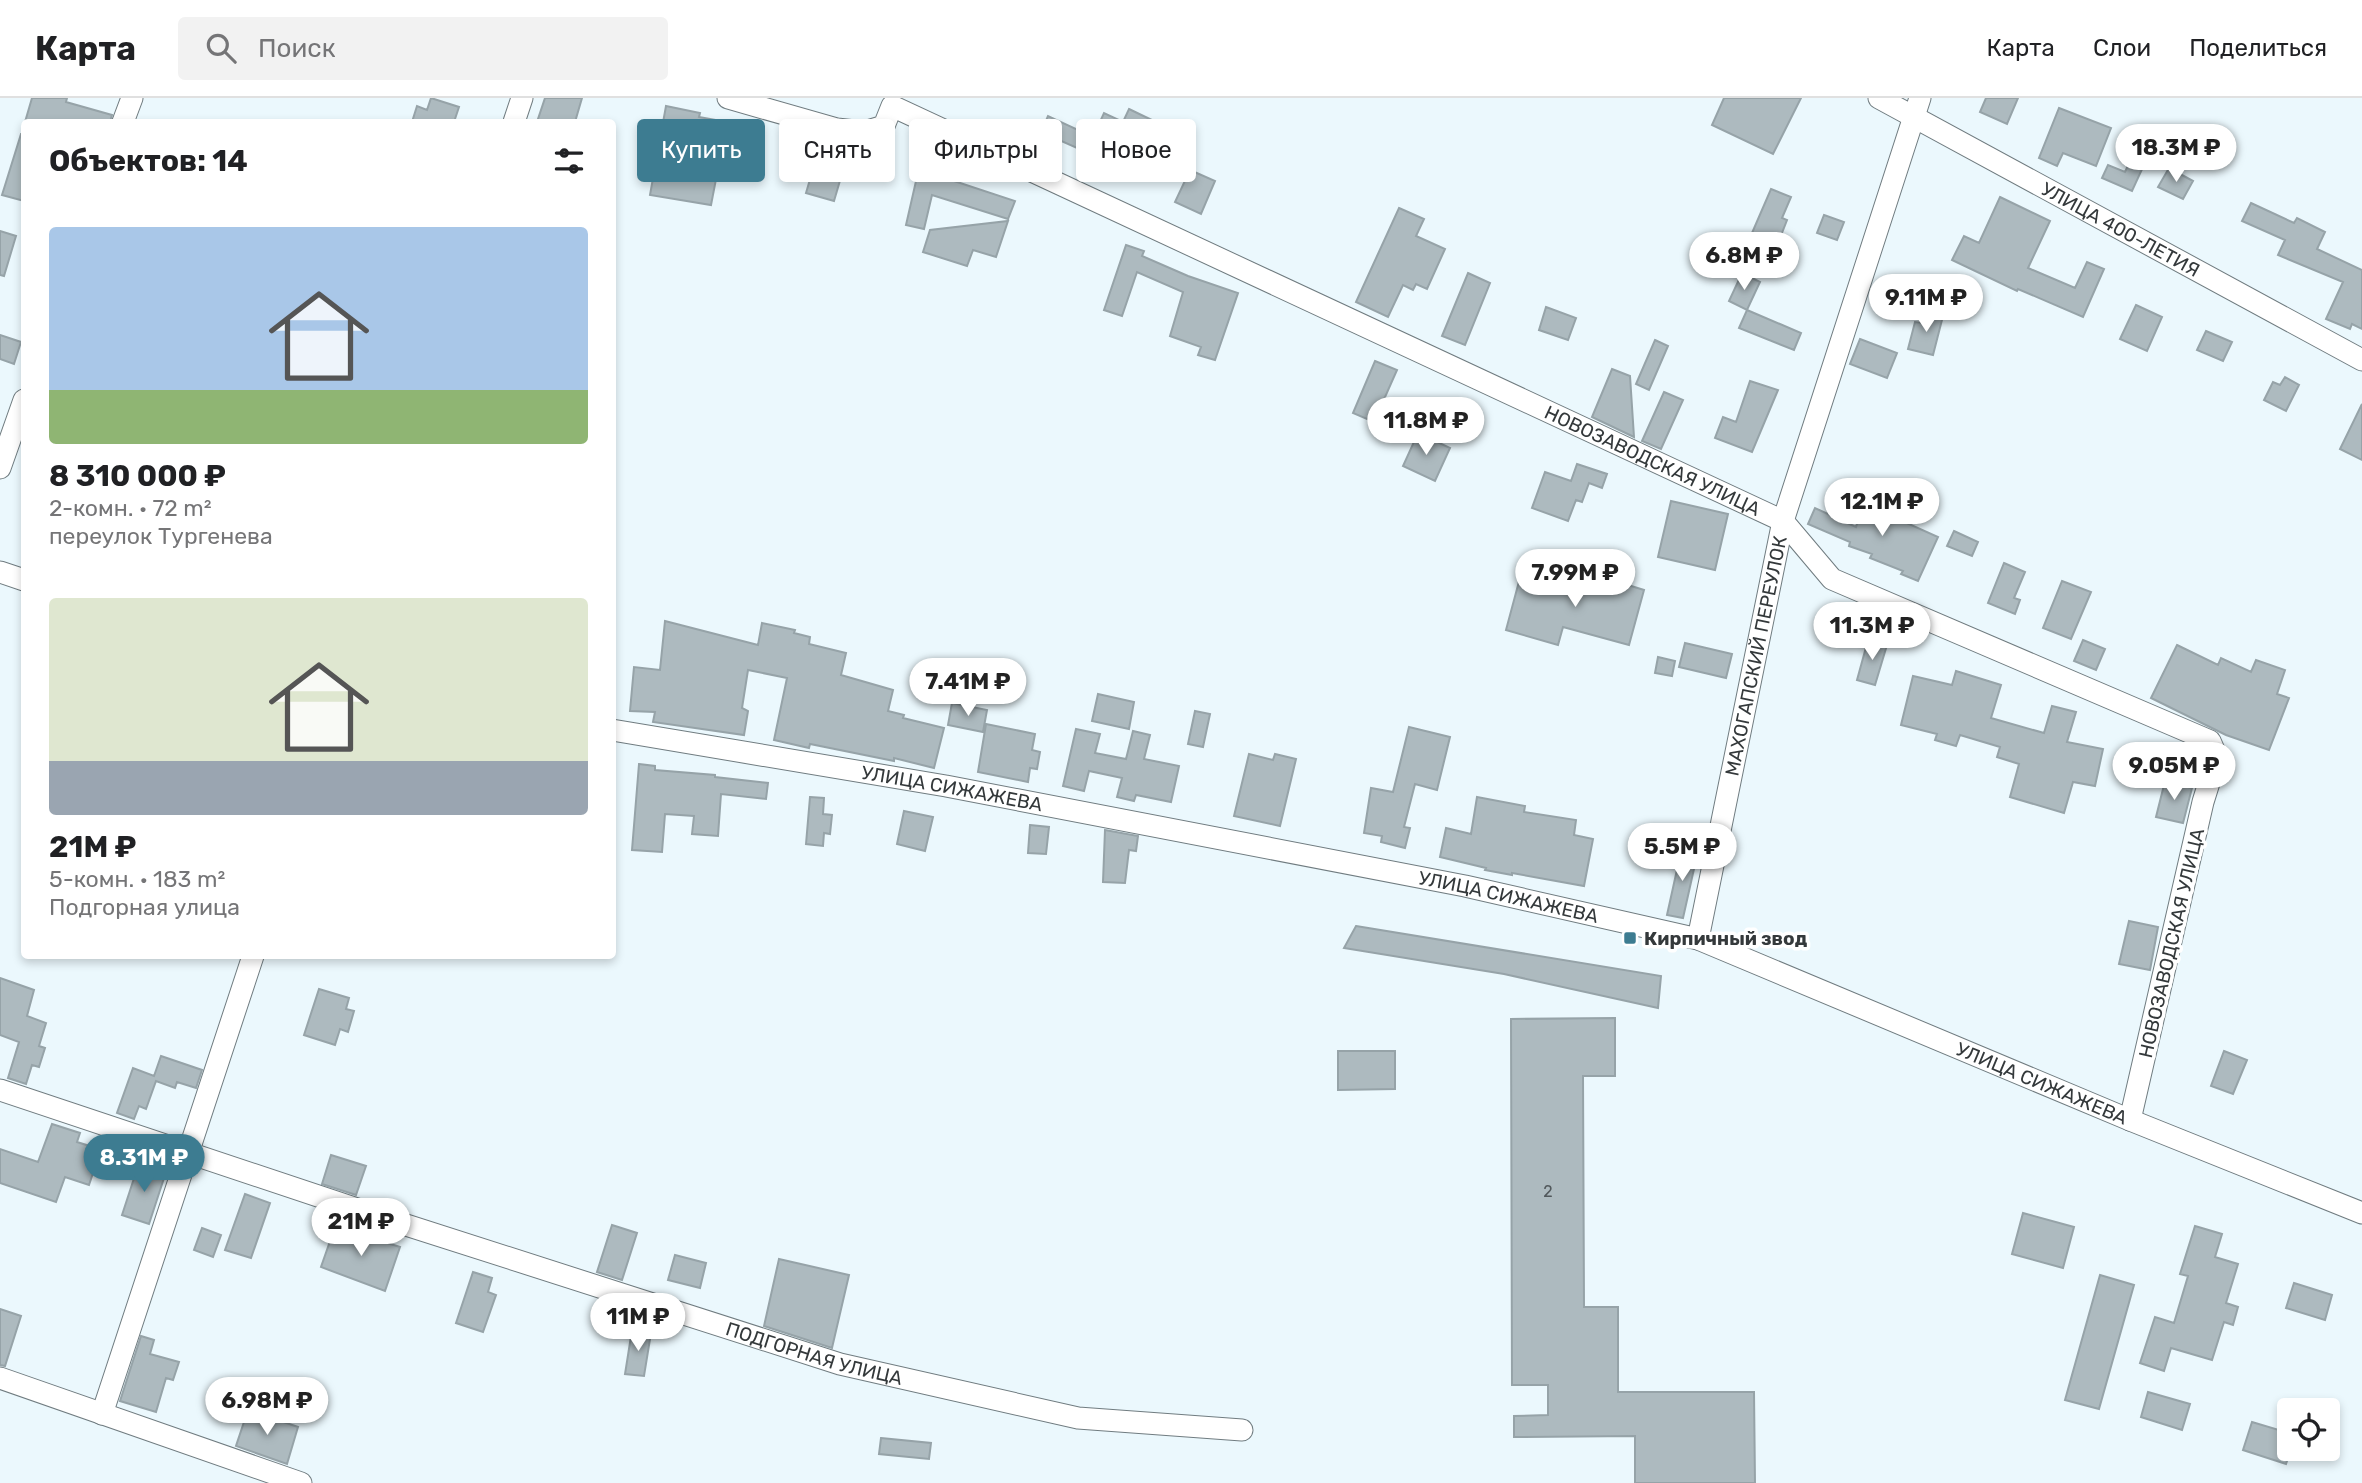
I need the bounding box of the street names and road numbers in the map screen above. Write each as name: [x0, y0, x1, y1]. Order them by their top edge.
street label: УЛИЦА 400-ЛЕТИЯ: [2037, 177, 2204, 282]
street label: НОВОЗАВОДСКАЯ УЛИЦА: [1541, 401, 1764, 521]
street label: МАХОГАПСКИЙ ПЕРЕУЛОК: [1720, 534, 1792, 778]
street label: УЛИЦА СИЖАЖЕВА: [860, 761, 1045, 816]
street label: НОВОЗАВОДСКАЯ УЛИЦА: [2134, 826, 2209, 1060]
street label: УЛИЦА СИЖАЖЕВА: [1417, 866, 1601, 928]
street label: УЛИЦА СИЖАЖЕВА: [1953, 1037, 2131, 1130]
street label: ПОДГОРНАЯ УЛИЦА: [723, 1317, 905, 1390]

